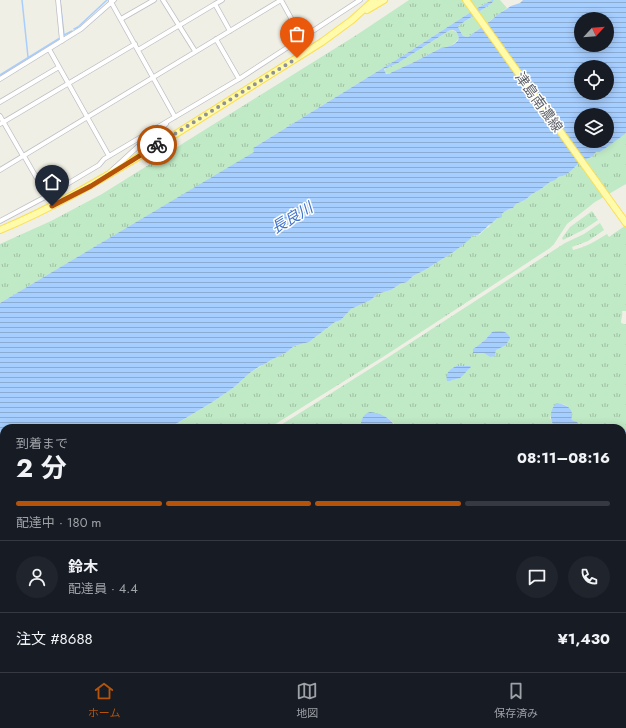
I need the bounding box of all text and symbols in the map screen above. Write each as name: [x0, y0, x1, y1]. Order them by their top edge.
north arrow: [574, 12, 614, 52]
map controls: [574, 12, 614, 148]
pin: [280, 17, 314, 58]
icon: bag: [286, 23, 308, 45]
button: locate: [574, 60, 614, 100]
street label: 津島南濃線: [510, 68, 568, 136]
button: layers: [574, 108, 614, 148]
courier: [137, 125, 177, 165]
icon: bike: [146, 134, 168, 156]
pin: [35, 165, 69, 206]
icon: home: [41, 171, 63, 193]
water label: 長良川: [267, 196, 319, 239]
text: 到着まで: [16, 434, 68, 453]
text: 08:11–08:16: [517, 447, 610, 469]
text: 2 分: [16, 449, 67, 487]
text: 配達中 · 180 m: [16, 513, 102, 532]
button: person: [16, 556, 58, 598]
text: 鈴木: [68, 556, 98, 578]
button: chat: [516, 556, 558, 598]
button: phone: [568, 556, 610, 598]
text: 配達員 · 4.4: [68, 579, 138, 598]
text: 注文 #8688: [16, 628, 93, 650]
text: ¥1,430: [558, 628, 610, 650]
tab: ホーム: [88, 680, 121, 721]
tab: 地図: [296, 680, 318, 721]
tab: 保存済み: [494, 680, 538, 721]

